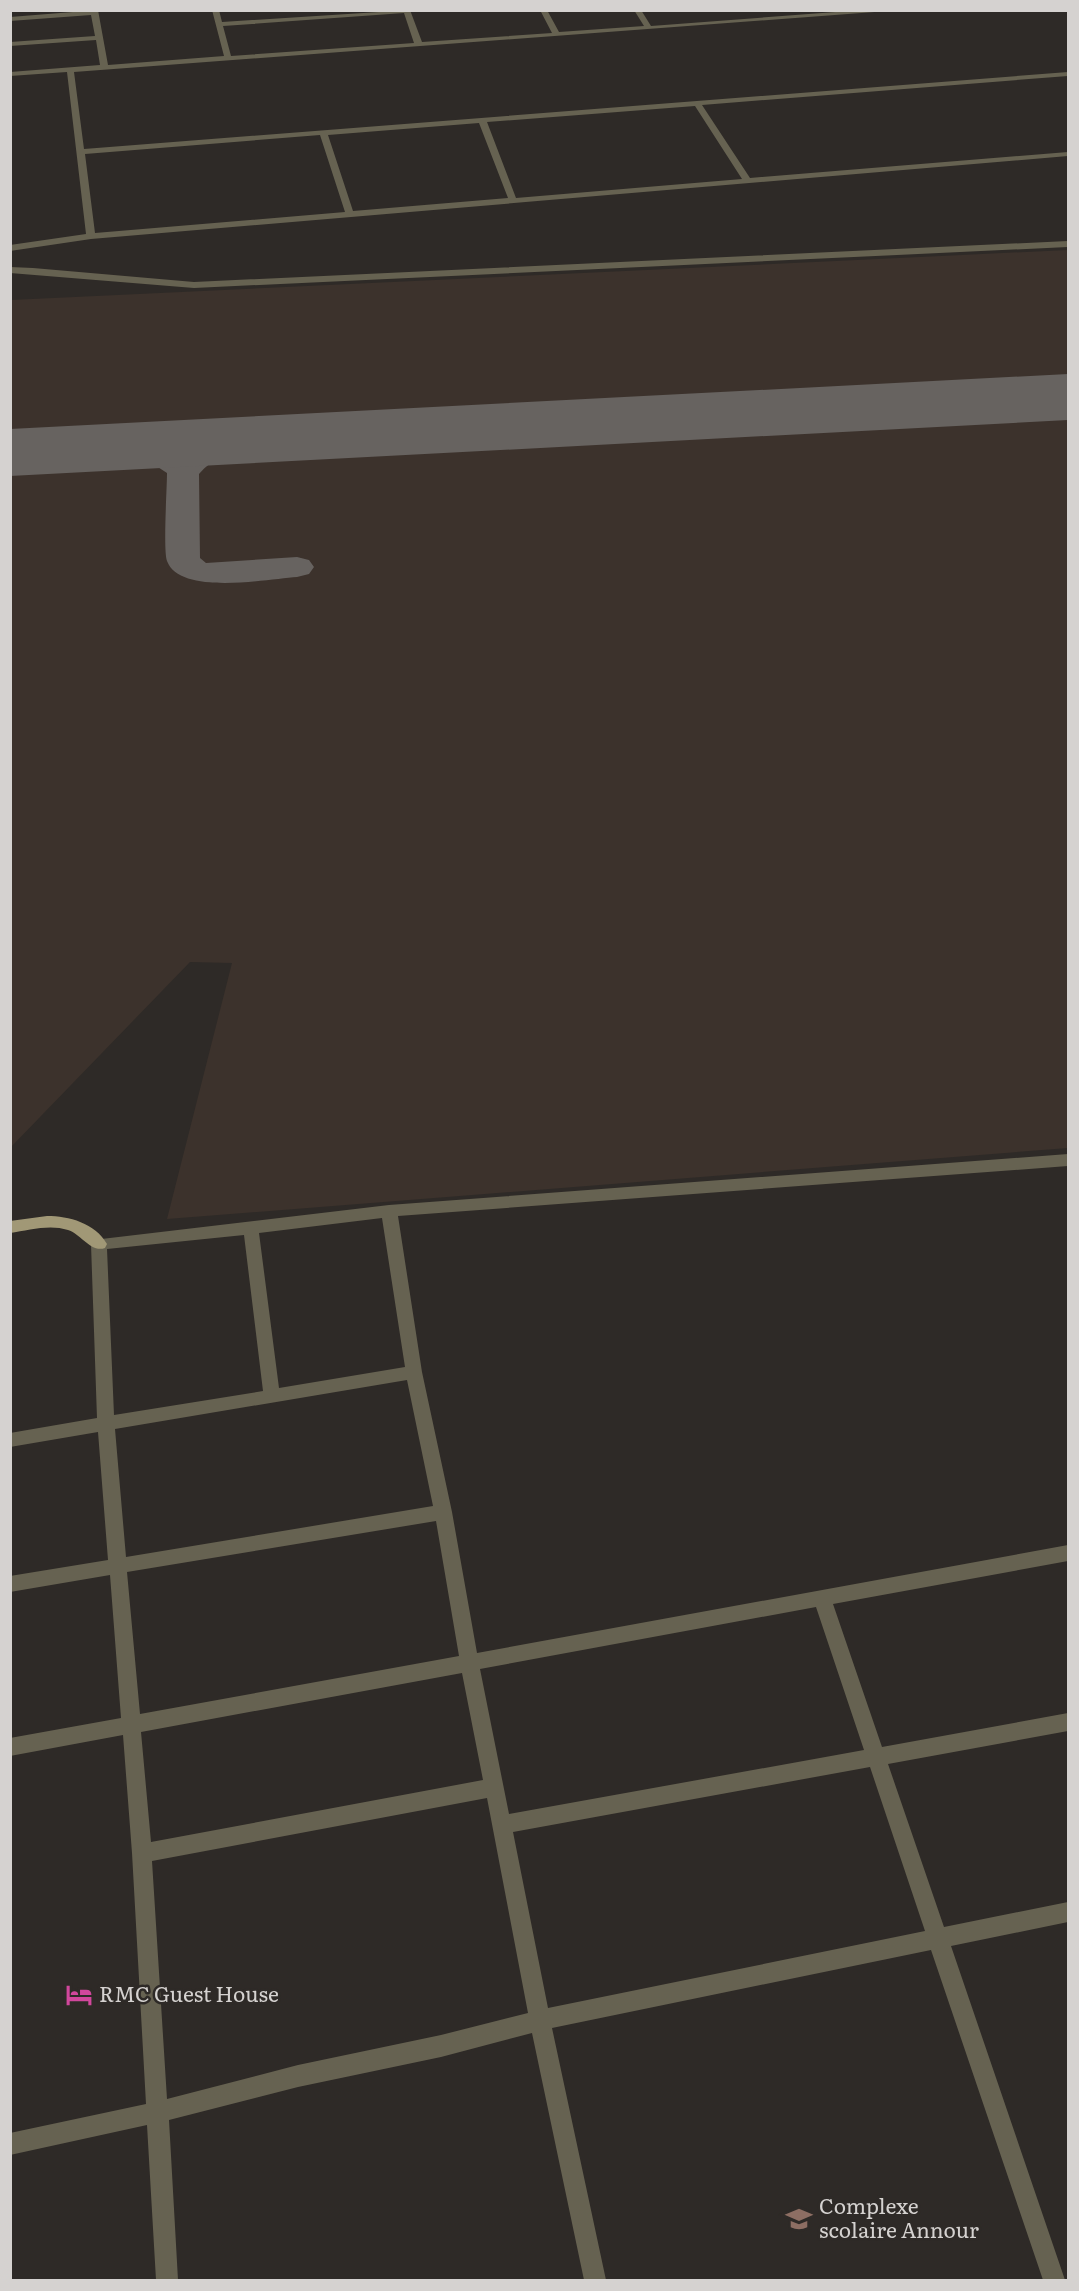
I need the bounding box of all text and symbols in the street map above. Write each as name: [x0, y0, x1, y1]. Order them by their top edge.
place label: RMC Guest House: [99, 1977, 279, 2008]
hotel icon: RMC Guest House: [64, 1980, 94, 2010]
place label: Complexe scolaire Annour: [819, 2189, 979, 2244]
school or university icon: Complexe scolaire Annour: [784, 2204, 814, 2234]

